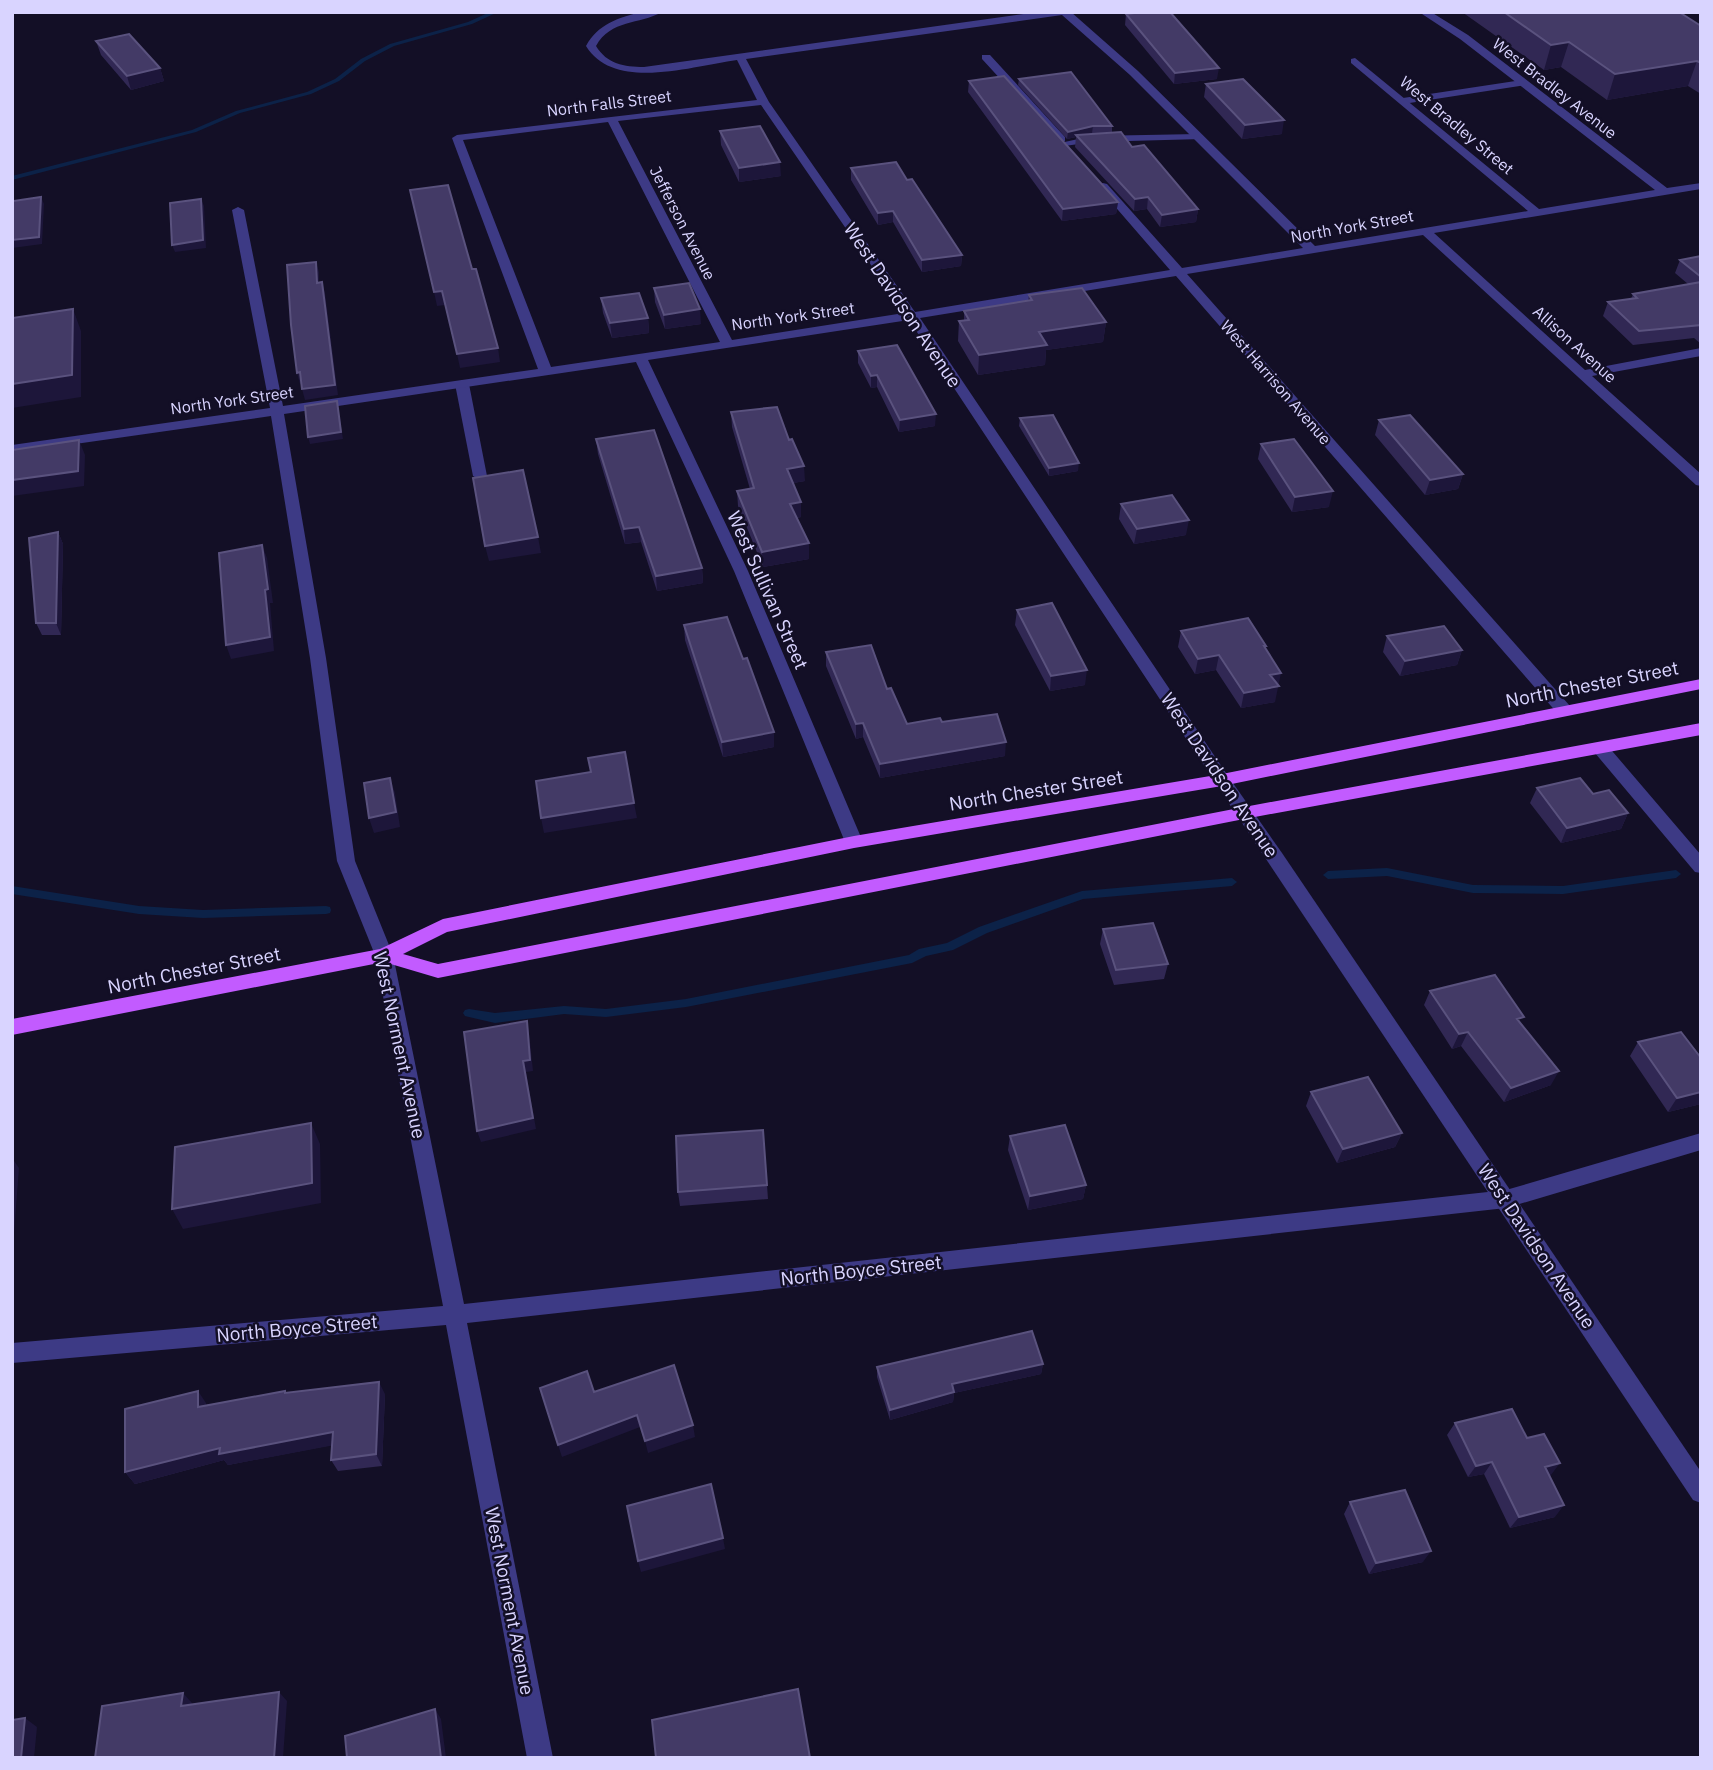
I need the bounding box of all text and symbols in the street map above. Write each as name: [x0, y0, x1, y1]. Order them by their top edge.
street label: West Bradley Avenue: [1489, 33, 1621, 143]
street label: West Bradley Street: [1396, 71, 1518, 179]
street label: North Falls Street: [545, 85, 673, 121]
street label: Jefferson Avenue: [646, 163, 720, 283]
street label: North York Street: [1289, 205, 1415, 247]
street label: West Davidson Avenue: [839, 218, 967, 392]
street label: North York Street: [730, 297, 856, 335]
street label: Allison Avenue: [1529, 301, 1621, 387]
street label: West Harrison Avenue: [1216, 316, 1336, 449]
street label: North York Street: [169, 381, 295, 419]
street label: West Sullivan Street: [722, 507, 814, 673]
street label: North Chester Street: [1503, 655, 1681, 713]
street label: West Davidson Avenue: [1156, 688, 1284, 862]
street label: North Chester Street: [947, 764, 1125, 816]
street label: North Chester Street: [105, 941, 283, 999]
street label: West Norment Avenue: [368, 949, 432, 1141]
street label: West Davidson Avenue: [1473, 1159, 1601, 1333]
street label: North Boyce Street: [779, 1250, 943, 1290]
street label: North Boyce Street: [215, 1309, 379, 1347]
street label: West Norment Avenue: [480, 1505, 540, 1697]

